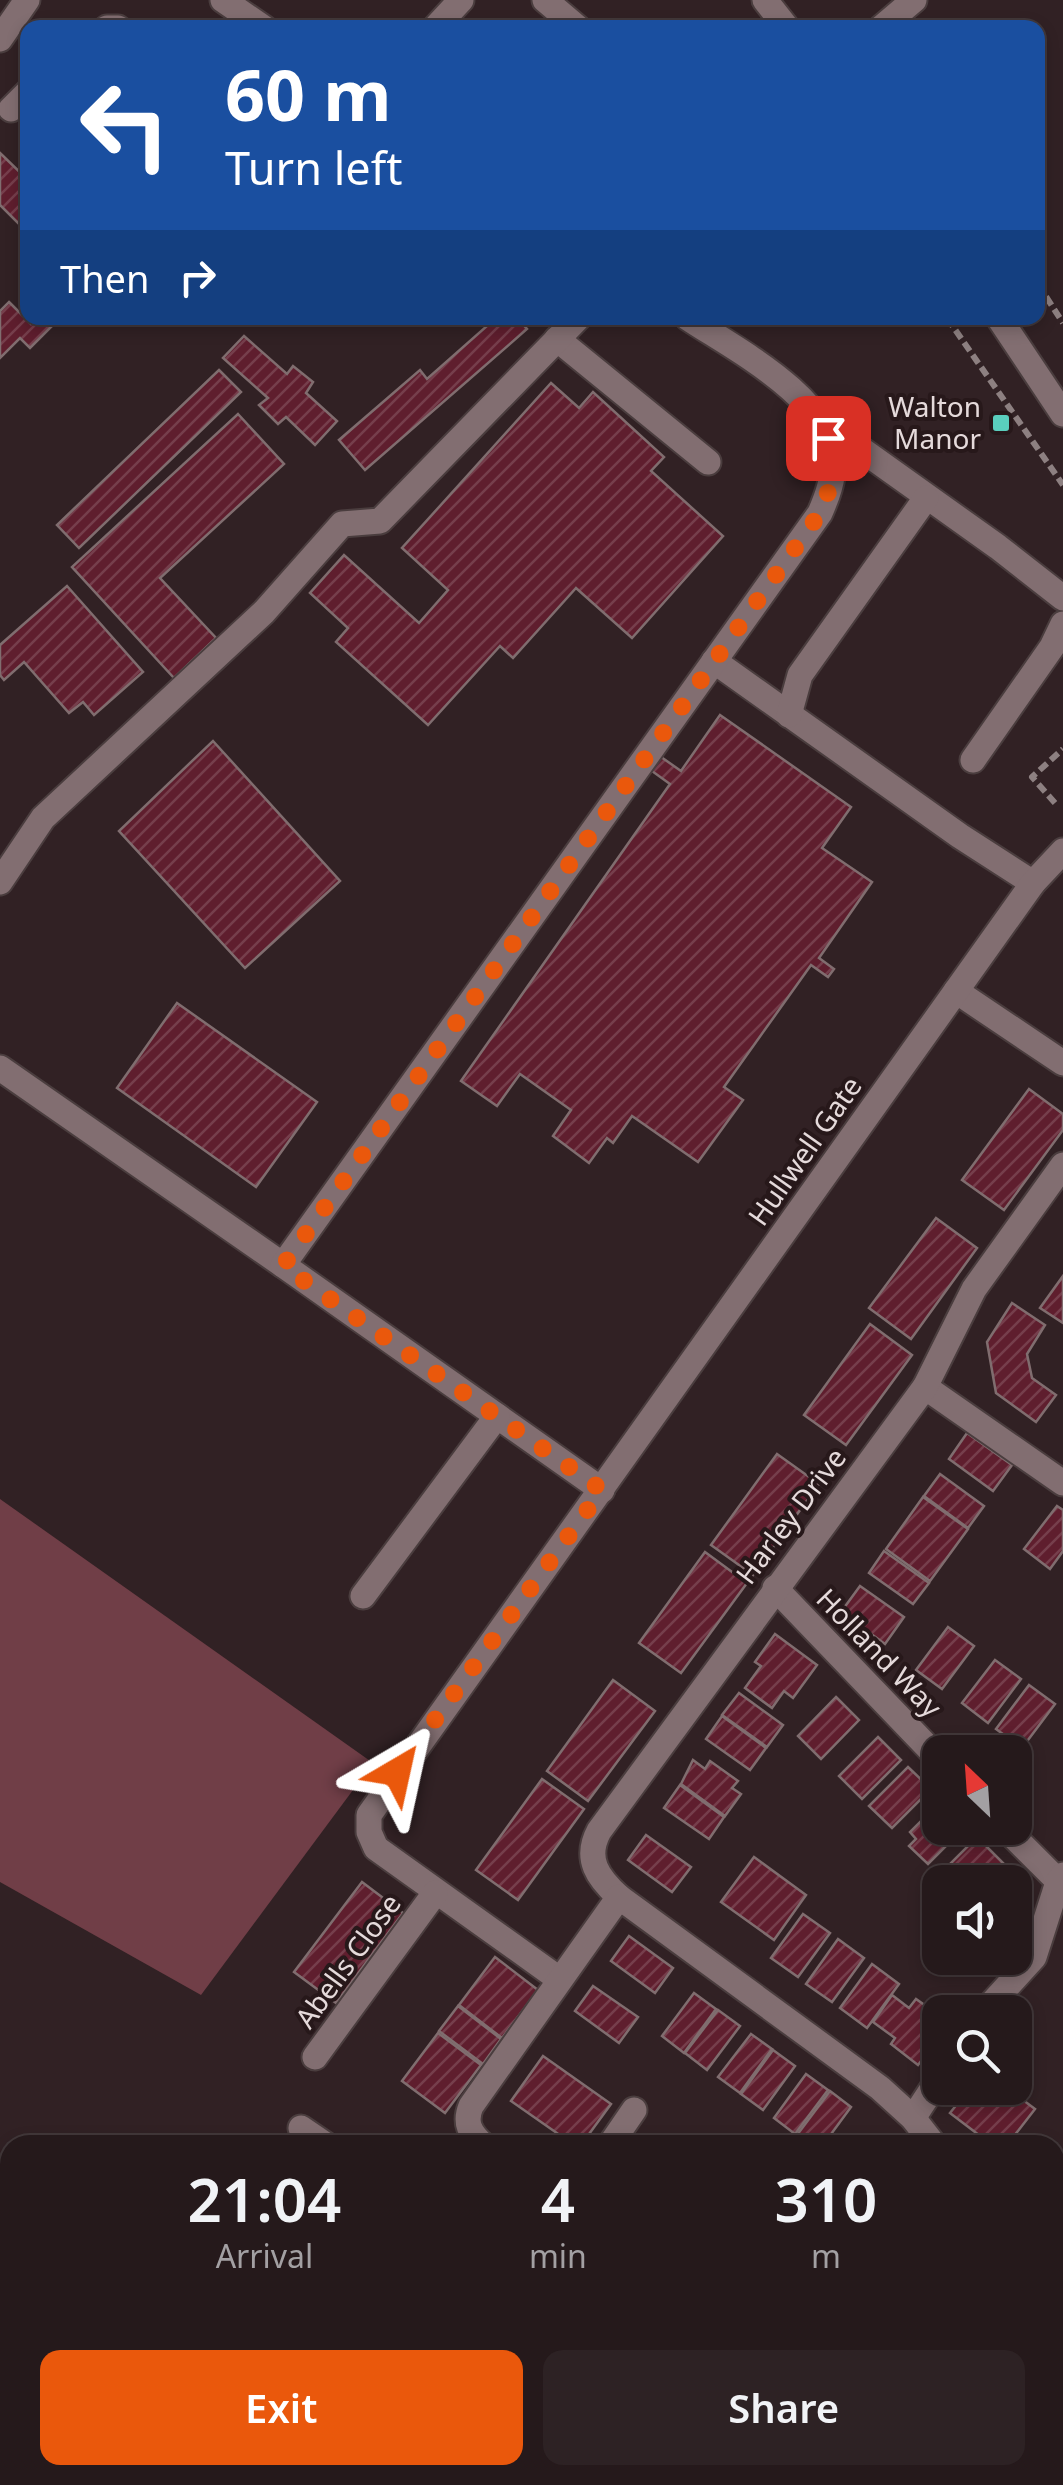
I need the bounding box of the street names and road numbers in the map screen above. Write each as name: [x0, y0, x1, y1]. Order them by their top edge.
street label: Hullwell Gate: [739, 1068, 870, 1233]
street label: Harley Drive: [726, 1440, 854, 1591]
street label: Holland Way: [809, 1580, 951, 1725]
street label: Abells Close: [286, 1886, 409, 2035]

